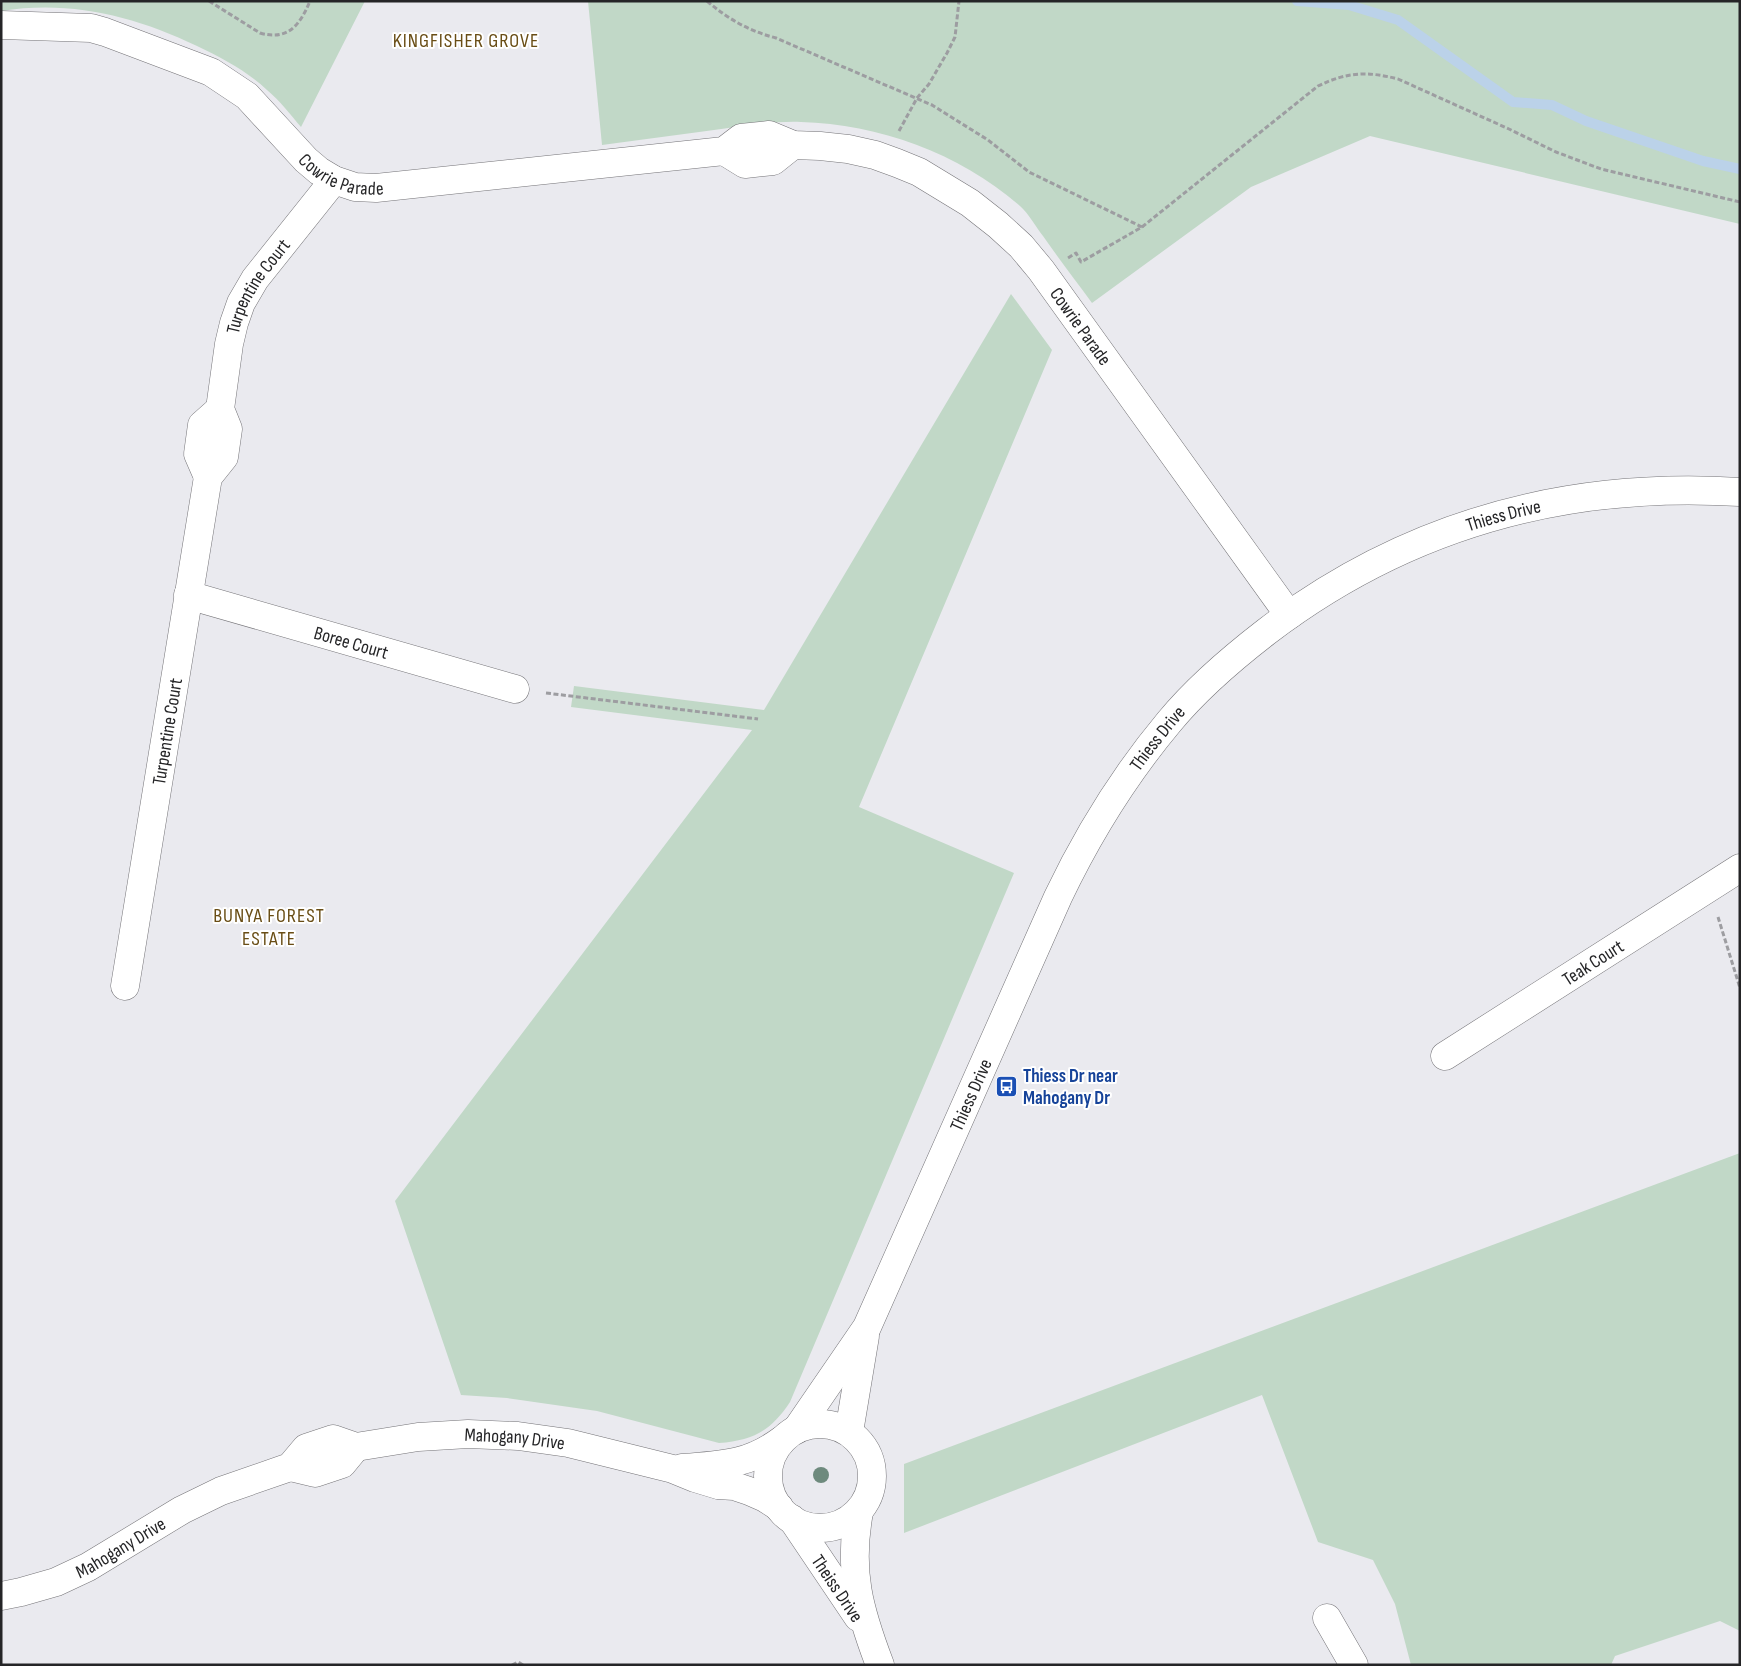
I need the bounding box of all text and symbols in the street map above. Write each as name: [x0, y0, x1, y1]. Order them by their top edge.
district label: KINGFISHER GROVE: [393, 29, 539, 53]
street label: Cowrie Parade: [293, 149, 385, 201]
street label: Turpentine Court: [222, 235, 296, 336]
street label: Cowrie Parade: [1044, 283, 1116, 370]
street label: Thiess Drive: [1463, 495, 1543, 537]
street label: Boree Court: [311, 622, 391, 665]
street label: Turpentine Court: [148, 676, 188, 787]
street label: Thiess Drive: [1125, 702, 1191, 776]
district label: BUNYA FOREST ESTATE: [213, 904, 325, 951]
street label: Teak Court: [1558, 935, 1628, 991]
street label: Thiess Drive: [946, 1056, 998, 1135]
place label: Thiess Dr near Mahogany Dr: [1023, 1065, 1118, 1110]
bus stop icon: Thiess Dr near Mahogany Dr: [995, 1074, 1019, 1098]
street label: Mahogany Drive: [464, 1424, 566, 1455]
street label: Mahogany Drive: [72, 1513, 170, 1584]
street label: Theiss Drive: [806, 1551, 868, 1627]

